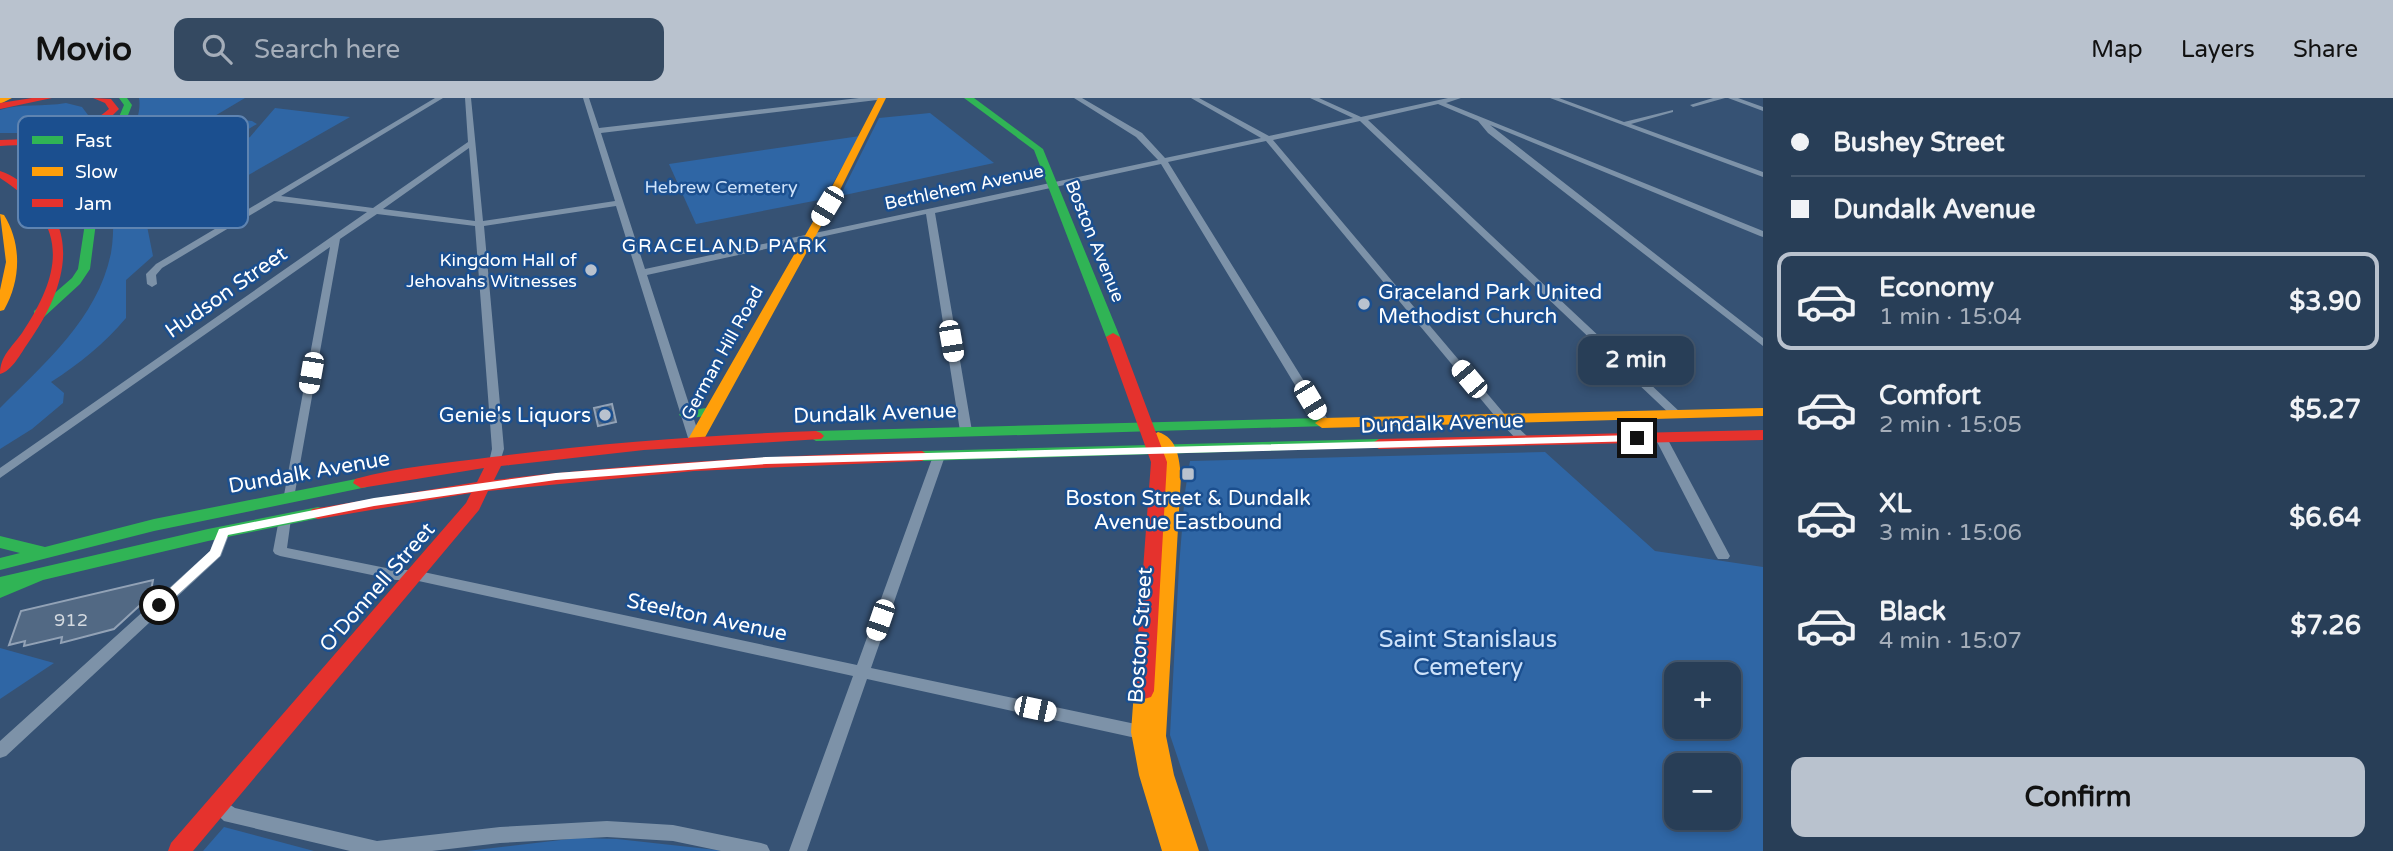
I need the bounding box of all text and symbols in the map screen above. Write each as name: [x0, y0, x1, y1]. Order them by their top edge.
search box: [174, 18, 664, 81]
text: Movio: [35, 30, 132, 69]
icon: search: [198, 30, 236, 68]
text: Search here: [254, 34, 400, 65]
text: Map: [2091, 35, 2143, 64]
text: Layers: [2181, 35, 2255, 64]
text: Share: [2293, 35, 2358, 64]
legend: [18, 116, 248, 228]
text: Bushey Street: [1833, 127, 2005, 158]
text: Fast: [75, 130, 112, 152]
street label: Bethlehem Avenue: [883, 159, 1045, 215]
text: Slow: [75, 161, 118, 183]
park label: Hebrew Cemetery: [644, 176, 798, 198]
street label: Boston Avenue: [1061, 177, 1129, 305]
car: [808, 183, 847, 229]
text: Jam: [75, 193, 112, 215]
text: Dundalk Avenue: [1833, 194, 2035, 225]
district label: GRACELAND PARK: [622, 235, 828, 257]
street label: Hudson Street: [161, 241, 292, 344]
place label: Kingdom Hall of Jehovahs Witnesses: [406, 249, 577, 292]
marker: Kingdom Hall of Jehovahs Witnesses: [583, 262, 599, 278]
icon: car: [1795, 270, 1858, 333]
text: Economy: [1879, 272, 1994, 303]
place label: Graceland Park United Methodist Church: [1378, 280, 1602, 329]
street label: German Hill Road: [676, 282, 768, 424]
text: $3.90: [2289, 286, 2361, 317]
marker: Graceland Park United Methodist Church: [1356, 296, 1372, 312]
text: 1 min · 15:04: [1879, 303, 2022, 331]
car: [938, 318, 965, 364]
callout: 2 min: [1579, 336, 1695, 386]
text: 2 min: [1605, 346, 1667, 374]
car: [298, 350, 325, 396]
car: [1448, 356, 1491, 402]
car: [1291, 377, 1330, 423]
icon: car: [1795, 378, 1858, 441]
text: Comfort: [1879, 380, 1981, 411]
text: $5.27: [2289, 394, 2361, 425]
street label: Dundalk Avenue: [793, 398, 957, 429]
place label: Genie's Liquors: [439, 403, 591, 428]
marker: Genie's Liquors: [597, 407, 613, 423]
street label: Dundalk Avenue: [1360, 408, 1524, 439]
text: 2 min · 15:05: [1879, 411, 2022, 439]
route end: [1621, 422, 1653, 454]
street label: Dundalk Avenue: [226, 446, 392, 499]
marker: Boston Street & Dundalk Avenue Eastbound: [1180, 466, 1196, 482]
place label: Boston Street & Dundalk Avenue Eastbound: [1065, 486, 1311, 535]
icon: car: [1795, 486, 1858, 549]
text: XL: [1879, 488, 1911, 519]
text: $6.64: [2289, 502, 2361, 533]
street label: O'Donnell Street: [314, 518, 440, 657]
text: 3 min · 15:06: [1879, 519, 2022, 547]
street label: Boston Street: [1123, 566, 1158, 704]
street label: Steelton Avenue: [624, 588, 790, 647]
route start: [143, 589, 175, 621]
icon: car: [1795, 594, 1858, 657]
text: Black: [1879, 596, 1946, 627]
car: [864, 597, 897, 643]
house number: 912: [54, 609, 88, 631]
text: $7.26: [2291, 610, 2361, 641]
park label: Saint Stanislaus Cemetery: [1379, 625, 1557, 682]
text: 4 min · 15:07: [1879, 627, 2022, 655]
map controls: [1664, 662, 1741, 830]
button: +: [1664, 662, 1741, 739]
car: [1013, 694, 1058, 724]
button: −: [1664, 753, 1741, 830]
button: Confirm: [1791, 757, 2365, 837]

